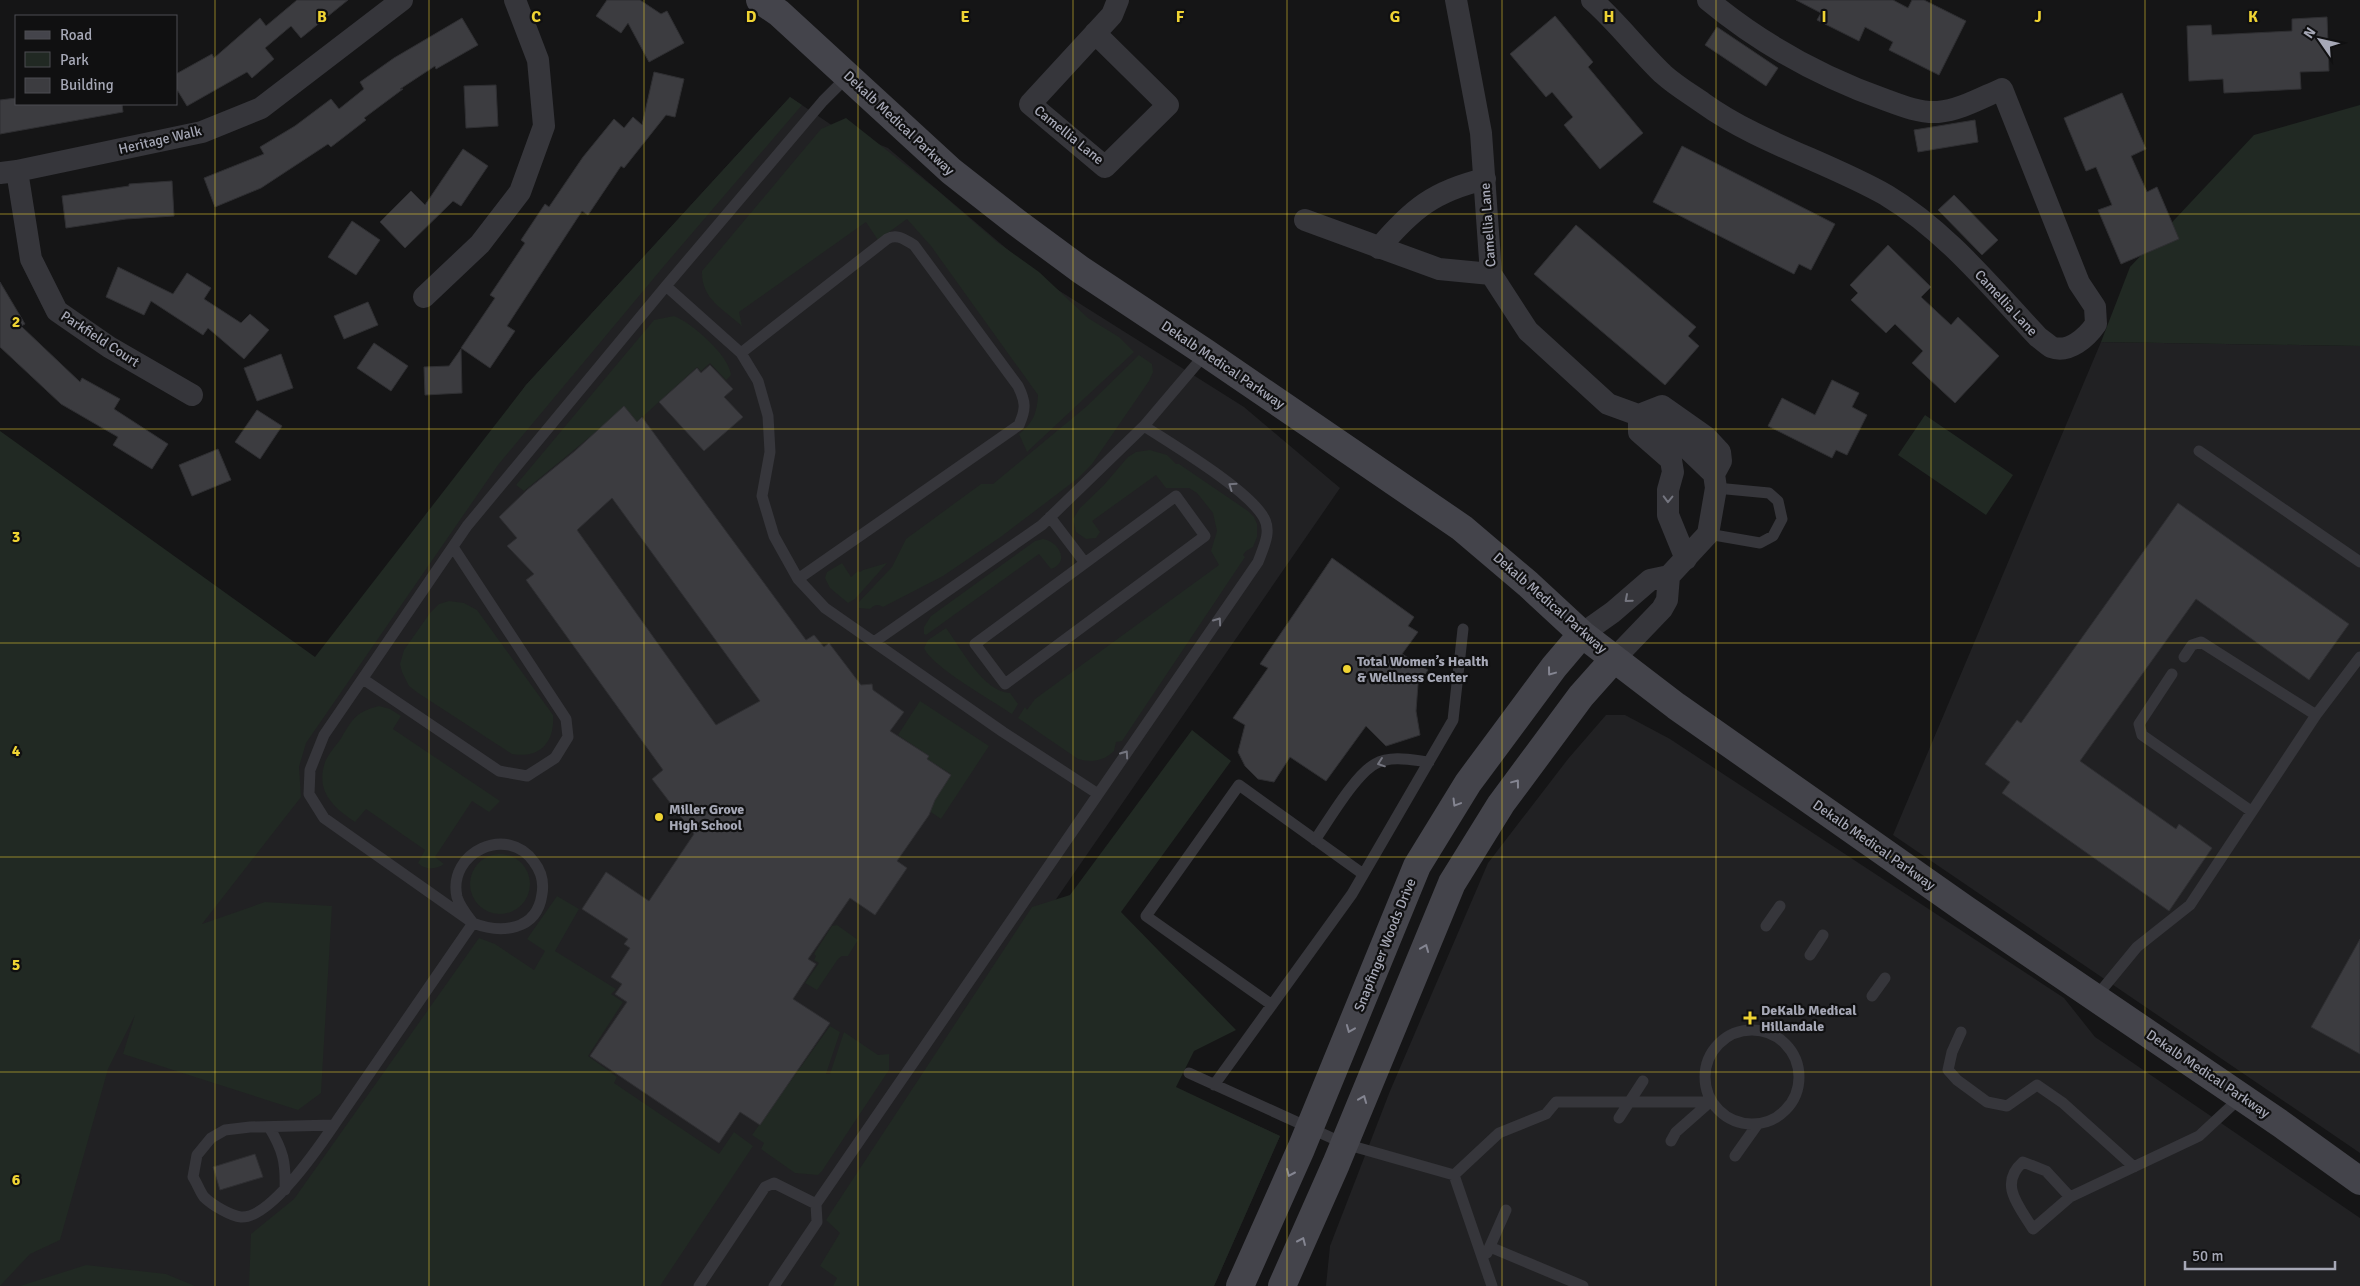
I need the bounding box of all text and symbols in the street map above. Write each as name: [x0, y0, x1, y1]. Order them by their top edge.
text: B: [317, 7, 327, 27]
text: C: [531, 7, 541, 27]
text: D: [746, 7, 757, 27]
text: E: [960, 7, 970, 27]
text: F: [1176, 7, 1185, 27]
text: G: [1390, 7, 1400, 27]
text: H: [1604, 7, 1614, 27]
text: I: [1821, 7, 1827, 27]
text: J: [2034, 7, 2042, 27]
text: K: [2248, 7, 2258, 27]
legend: [15, 15, 178, 105]
north arrow: [2295, 15, 2345, 65]
text: N: [2300, 24, 2319, 42]
text: Road: [60, 26, 92, 44]
text: Park: [60, 51, 89, 69]
street label: Dekalb Medical Parkway: [840, 67, 958, 179]
text: Building: [60, 76, 114, 94]
street label: Camellia Lane: [1031, 102, 1107, 168]
street label: Heritage Walk: [117, 122, 203, 158]
street label: Camellia Lane: [1477, 182, 1499, 268]
street label: Camellia Lane: [1971, 266, 2041, 340]
street label: Parkfield Court: [58, 307, 143, 371]
text: 2: [12, 312, 20, 332]
street label: Dekalb Medical Parkway: [1158, 317, 1288, 413]
one-way arrow: [1228, 483, 1238, 492]
one-way arrow: [1663, 496, 1673, 504]
text: 3: [12, 527, 20, 547]
street label: Dekalb Medical Parkway: [1490, 549, 1611, 657]
one-way arrow: [1625, 593, 1634, 602]
one-way arrow: [1211, 617, 1221, 626]
place label: Total Women’s Health & Wellness Center: [1357, 653, 1489, 686]
marker: Total Women’s Health & Wellness Center: [1341, 663, 1353, 675]
one-way arrow: [1548, 666, 1557, 676]
text: 4: [12, 741, 21, 761]
one-way arrow: [1119, 750, 1128, 760]
one-way arrow: [1377, 757, 1386, 767]
one-way arrow: [1510, 779, 1519, 789]
street label: Dekalb Medical Parkway: [1810, 796, 1939, 894]
one-way arrow: [1452, 798, 1462, 807]
place label: Miller Grove High School: [669, 801, 744, 834]
marker: Miller Grove High School: [653, 811, 665, 823]
street label: Snapfinger Woods Drive: [1350, 876, 1420, 1014]
one-way arrow: [1419, 944, 1430, 953]
text: 5: [12, 955, 20, 975]
place label: DeKalb Medical Hillandale: [1761, 1002, 1857, 1035]
marker: DeKalb Medical Hillandale: [1743, 1011, 1757, 1025]
one-way arrow: [1346, 1024, 1356, 1033]
street label: Dekalb Medical Parkway: [2143, 1026, 2273, 1122]
one-way arrow: [1357, 1095, 1368, 1104]
one-way arrow: [1286, 1168, 1296, 1177]
text: 6: [12, 1170, 21, 1190]
one-way arrow: [1296, 1237, 1307, 1246]
scale bar: [2185, 1238, 2335, 1270]
text: 50 m: [2192, 1247, 2223, 1265]

